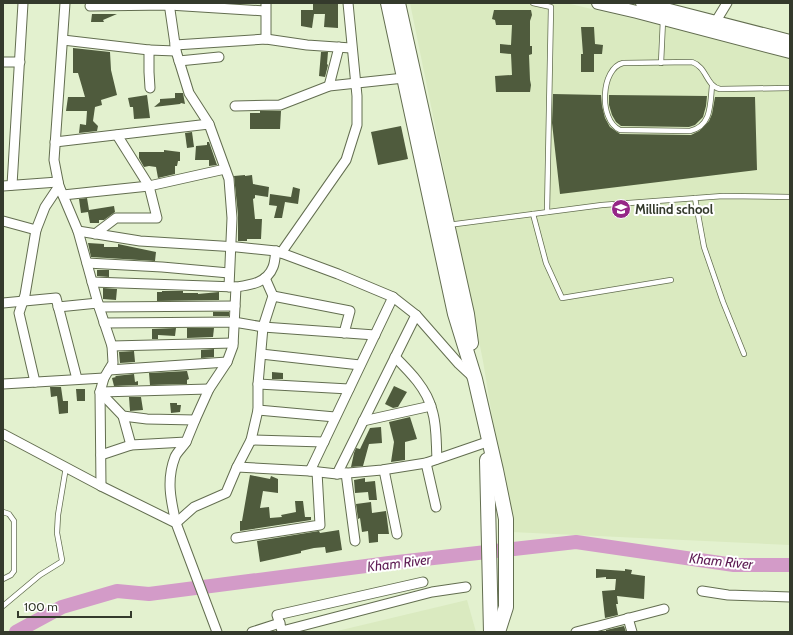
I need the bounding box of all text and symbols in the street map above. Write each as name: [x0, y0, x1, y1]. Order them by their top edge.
school or university icon: Millind school: [610, 198, 632, 220]
place label: Millind school: [635, 201, 714, 217]
water label: Kham River: [688, 549, 754, 573]
water label: Kham River: [366, 550, 433, 576]
scale bar: [18, 593, 131, 619]
text: 100 m: [24, 599, 58, 614]

